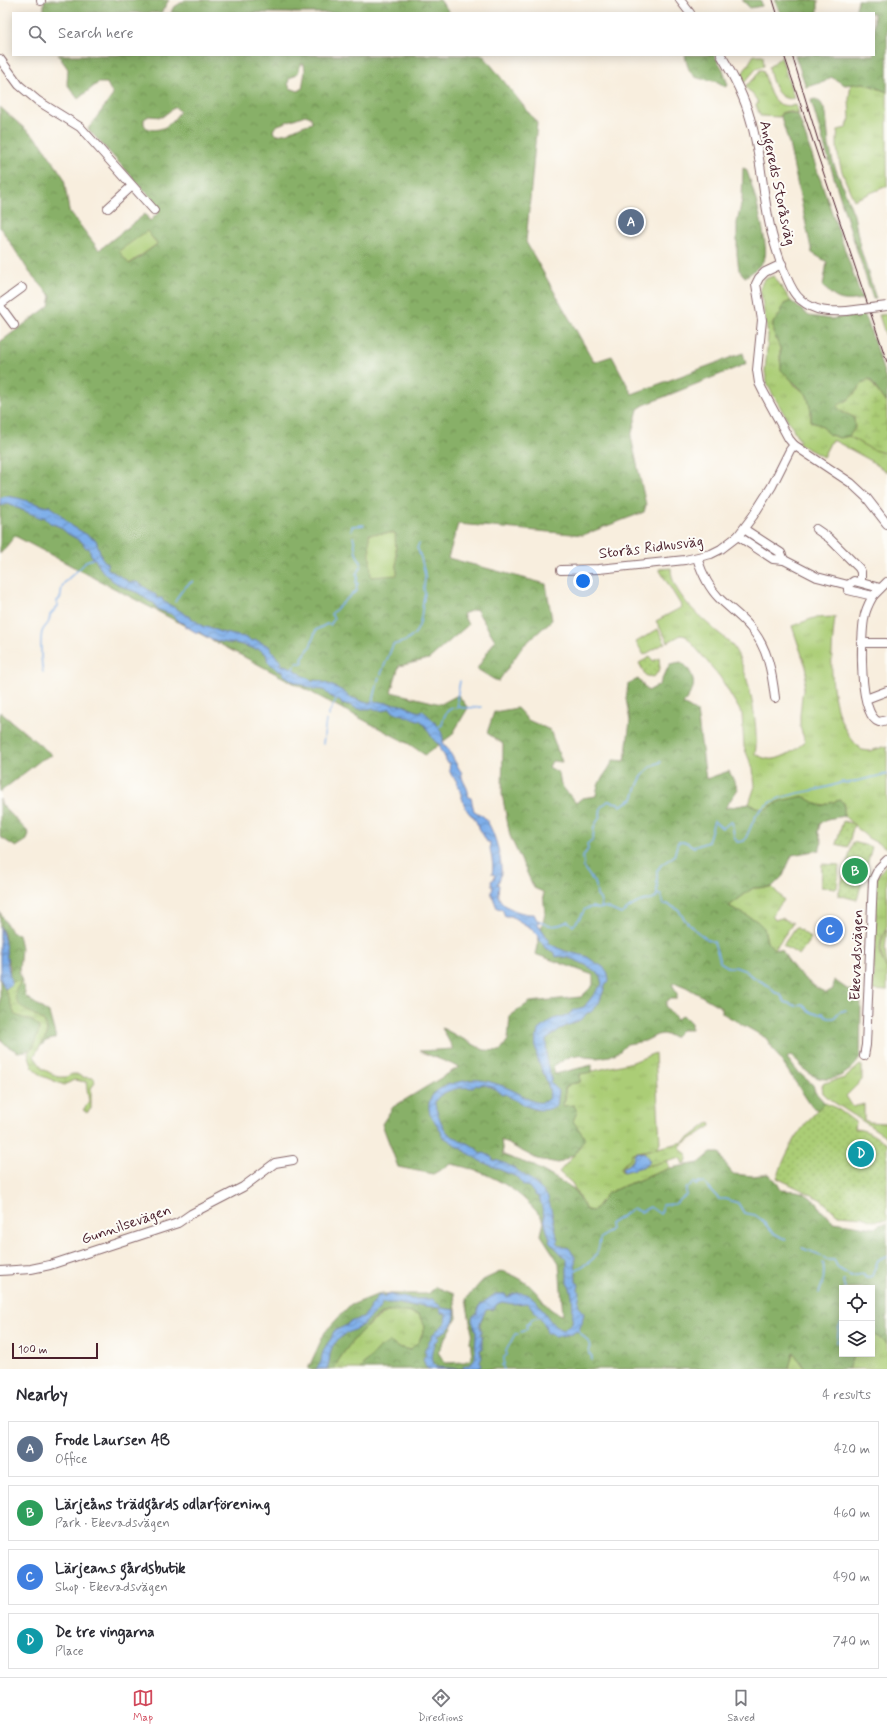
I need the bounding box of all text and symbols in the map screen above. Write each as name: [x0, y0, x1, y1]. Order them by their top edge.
search box: [12, 12, 875, 56]
icon: search: [26, 23, 48, 45]
text: Search here: [58, 24, 134, 44]
street label: Angereds Storåsväg: [753, 119, 800, 248]
pin: A: [618, 207, 644, 237]
street label: Storås Ridhusväg: [598, 532, 704, 564]
your location: [573, 571, 593, 591]
pin: B: [842, 856, 868, 886]
street label: Ekevadsvägen: [845, 909, 869, 1001]
pin: C: [817, 915, 843, 945]
pin: D: [848, 1139, 874, 1169]
street label: Gunnilsevägen: [79, 1200, 174, 1250]
map controls: [839, 1285, 875, 1357]
button: locate: [839, 1285, 875, 1321]
button: layers: [839, 1321, 875, 1357]
scale bar: [12, 1341, 98, 1360]
text: 100 m: [18, 1343, 48, 1357]
text: Nearby: [16, 1384, 68, 1406]
text: 4 results: [822, 1387, 871, 1404]
text: Frode Laursen AB: [55, 1431, 170, 1451]
text: A: [26, 1441, 34, 1458]
text: 420 m: [834, 1441, 870, 1458]
text: Office: [55, 1451, 87, 1468]
text: Lärjeåns trädgårds odlarförening: [55, 1495, 270, 1515]
text: B: [26, 1505, 34, 1522]
text: 460 m: [834, 1505, 870, 1522]
text: Park · Ekevadsvägen: [55, 1515, 170, 1532]
text: Lärjeans gårdsbutik: [55, 1559, 186, 1579]
text: C: [25, 1569, 35, 1586]
text: 490 m: [833, 1569, 870, 1586]
text: Shop · Ekevadsvägen: [55, 1579, 168, 1596]
text: De tre vingarna: [55, 1623, 155, 1643]
text: D: [26, 1633, 34, 1650]
text: 740 m: [833, 1633, 870, 1650]
text: Place: [55, 1643, 84, 1660]
tab: Map: [132, 1687, 154, 1725]
tab: Directions: [418, 1687, 463, 1725]
tab: Saved: [727, 1687, 755, 1725]

